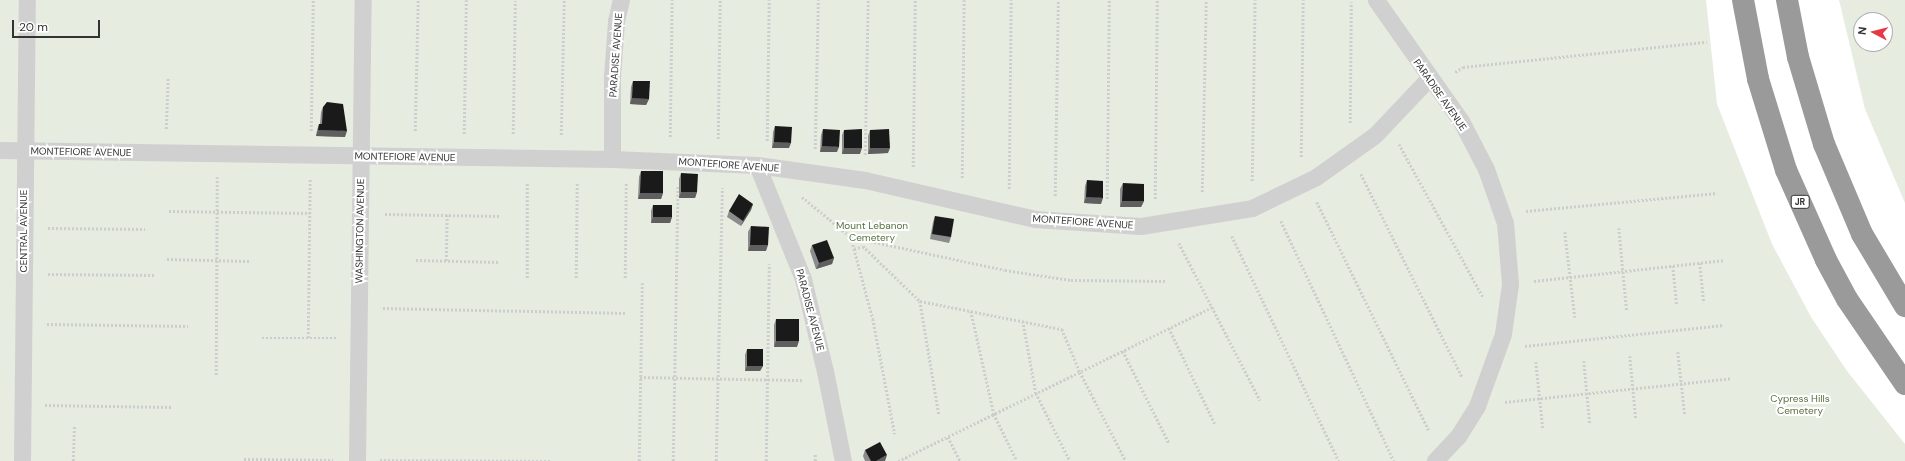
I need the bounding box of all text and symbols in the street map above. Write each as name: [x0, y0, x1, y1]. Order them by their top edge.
scale bar: [14, 12, 102, 38]
street label: PARADISE AVENUE: [607, 12, 625, 98]
north arrow: [1853, 12, 1893, 52]
text: 20 m: [19, 19, 48, 35]
text: N: [1855, 26, 1870, 35]
street label: PARADISE AVENUE: [1411, 57, 1469, 133]
street label: MONTEFIORE AVENUE: [30, 145, 132, 159]
street label: MONTEFIORE AVENUE: [354, 150, 456, 164]
street label: MONTEFIORE AVENUE: [678, 155, 780, 175]
street label: WASHINGTON AVENUE: [353, 179, 367, 283]
street label: CENTRAL AVENUE: [18, 190, 30, 272]
road number: JR: [1790, 195, 1810, 209]
street label: MONTEFIORE AVENUE: [1032, 212, 1134, 232]
park label: Mount Lebanon Cemetery: [836, 219, 908, 242]
street label: PARADISE AVENUE: [793, 268, 827, 352]
park label: Cypress Hills Cemetery: [1770, 392, 1830, 416]

